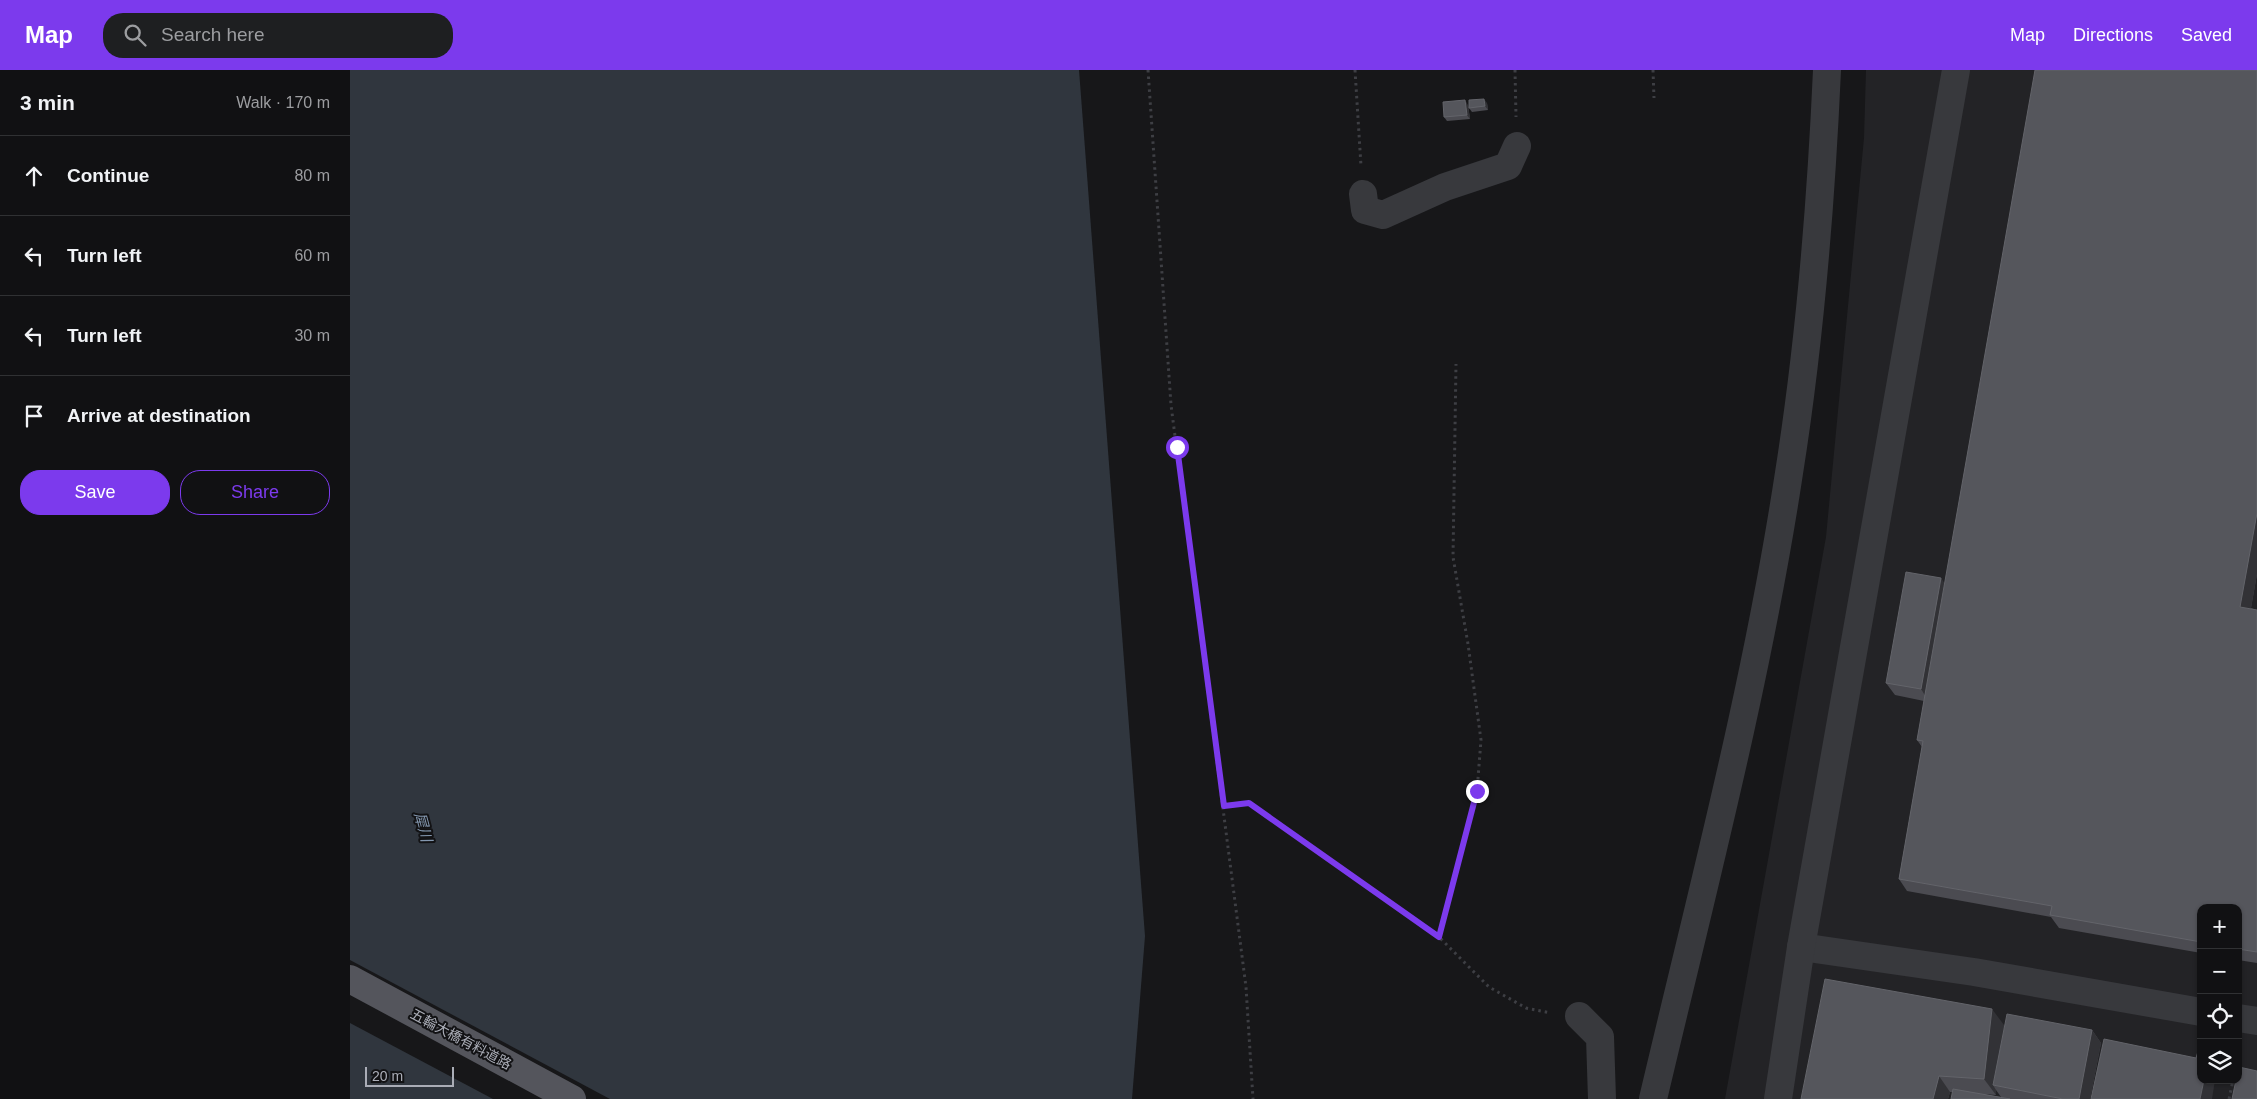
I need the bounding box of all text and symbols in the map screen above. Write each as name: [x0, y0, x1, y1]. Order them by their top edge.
search box: [103, 13, 453, 58]
text: Map: [25, 21, 73, 48]
icon: search: [121, 21, 149, 49]
text: Search here: [161, 24, 265, 45]
text: Map: [2010, 25, 2045, 45]
text: Directions: [2073, 25, 2153, 45]
text: Saved: [2181, 25, 2232, 45]
text: 3 min: [20, 91, 75, 114]
text: Walk · 170 m: [236, 94, 330, 111]
icon: ahead: [20, 162, 48, 190]
text: Continue: [67, 165, 149, 186]
text: 80 m: [294, 167, 330, 184]
icon: left: [20, 242, 48, 270]
text: Turn left: [67, 245, 142, 266]
text: 60 m: [294, 247, 330, 264]
icon: left: [20, 322, 48, 350]
text: Turn left: [67, 325, 142, 346]
text: 30 m: [294, 327, 330, 344]
icon: arrive: [20, 402, 48, 430]
text: Arrive at destination: [67, 405, 251, 426]
route start: [1166, 436, 1189, 459]
button: Save: [20, 470, 170, 515]
button: Share: [180, 470, 330, 515]
route end: [1466, 780, 1489, 803]
water label: 犀川: [411, 810, 436, 845]
map controls: [2197, 904, 2242, 1084]
button: +: [2197, 904, 2242, 949]
button: −: [2197, 949, 2242, 994]
button: locate: [2197, 994, 2242, 1039]
street label: 五輪大橋有料道路: [408, 1006, 514, 1072]
button: layers: [2197, 1039, 2242, 1084]
scale bar: [365, 1064, 454, 1087]
text: 20 m: [372, 1068, 403, 1084]

